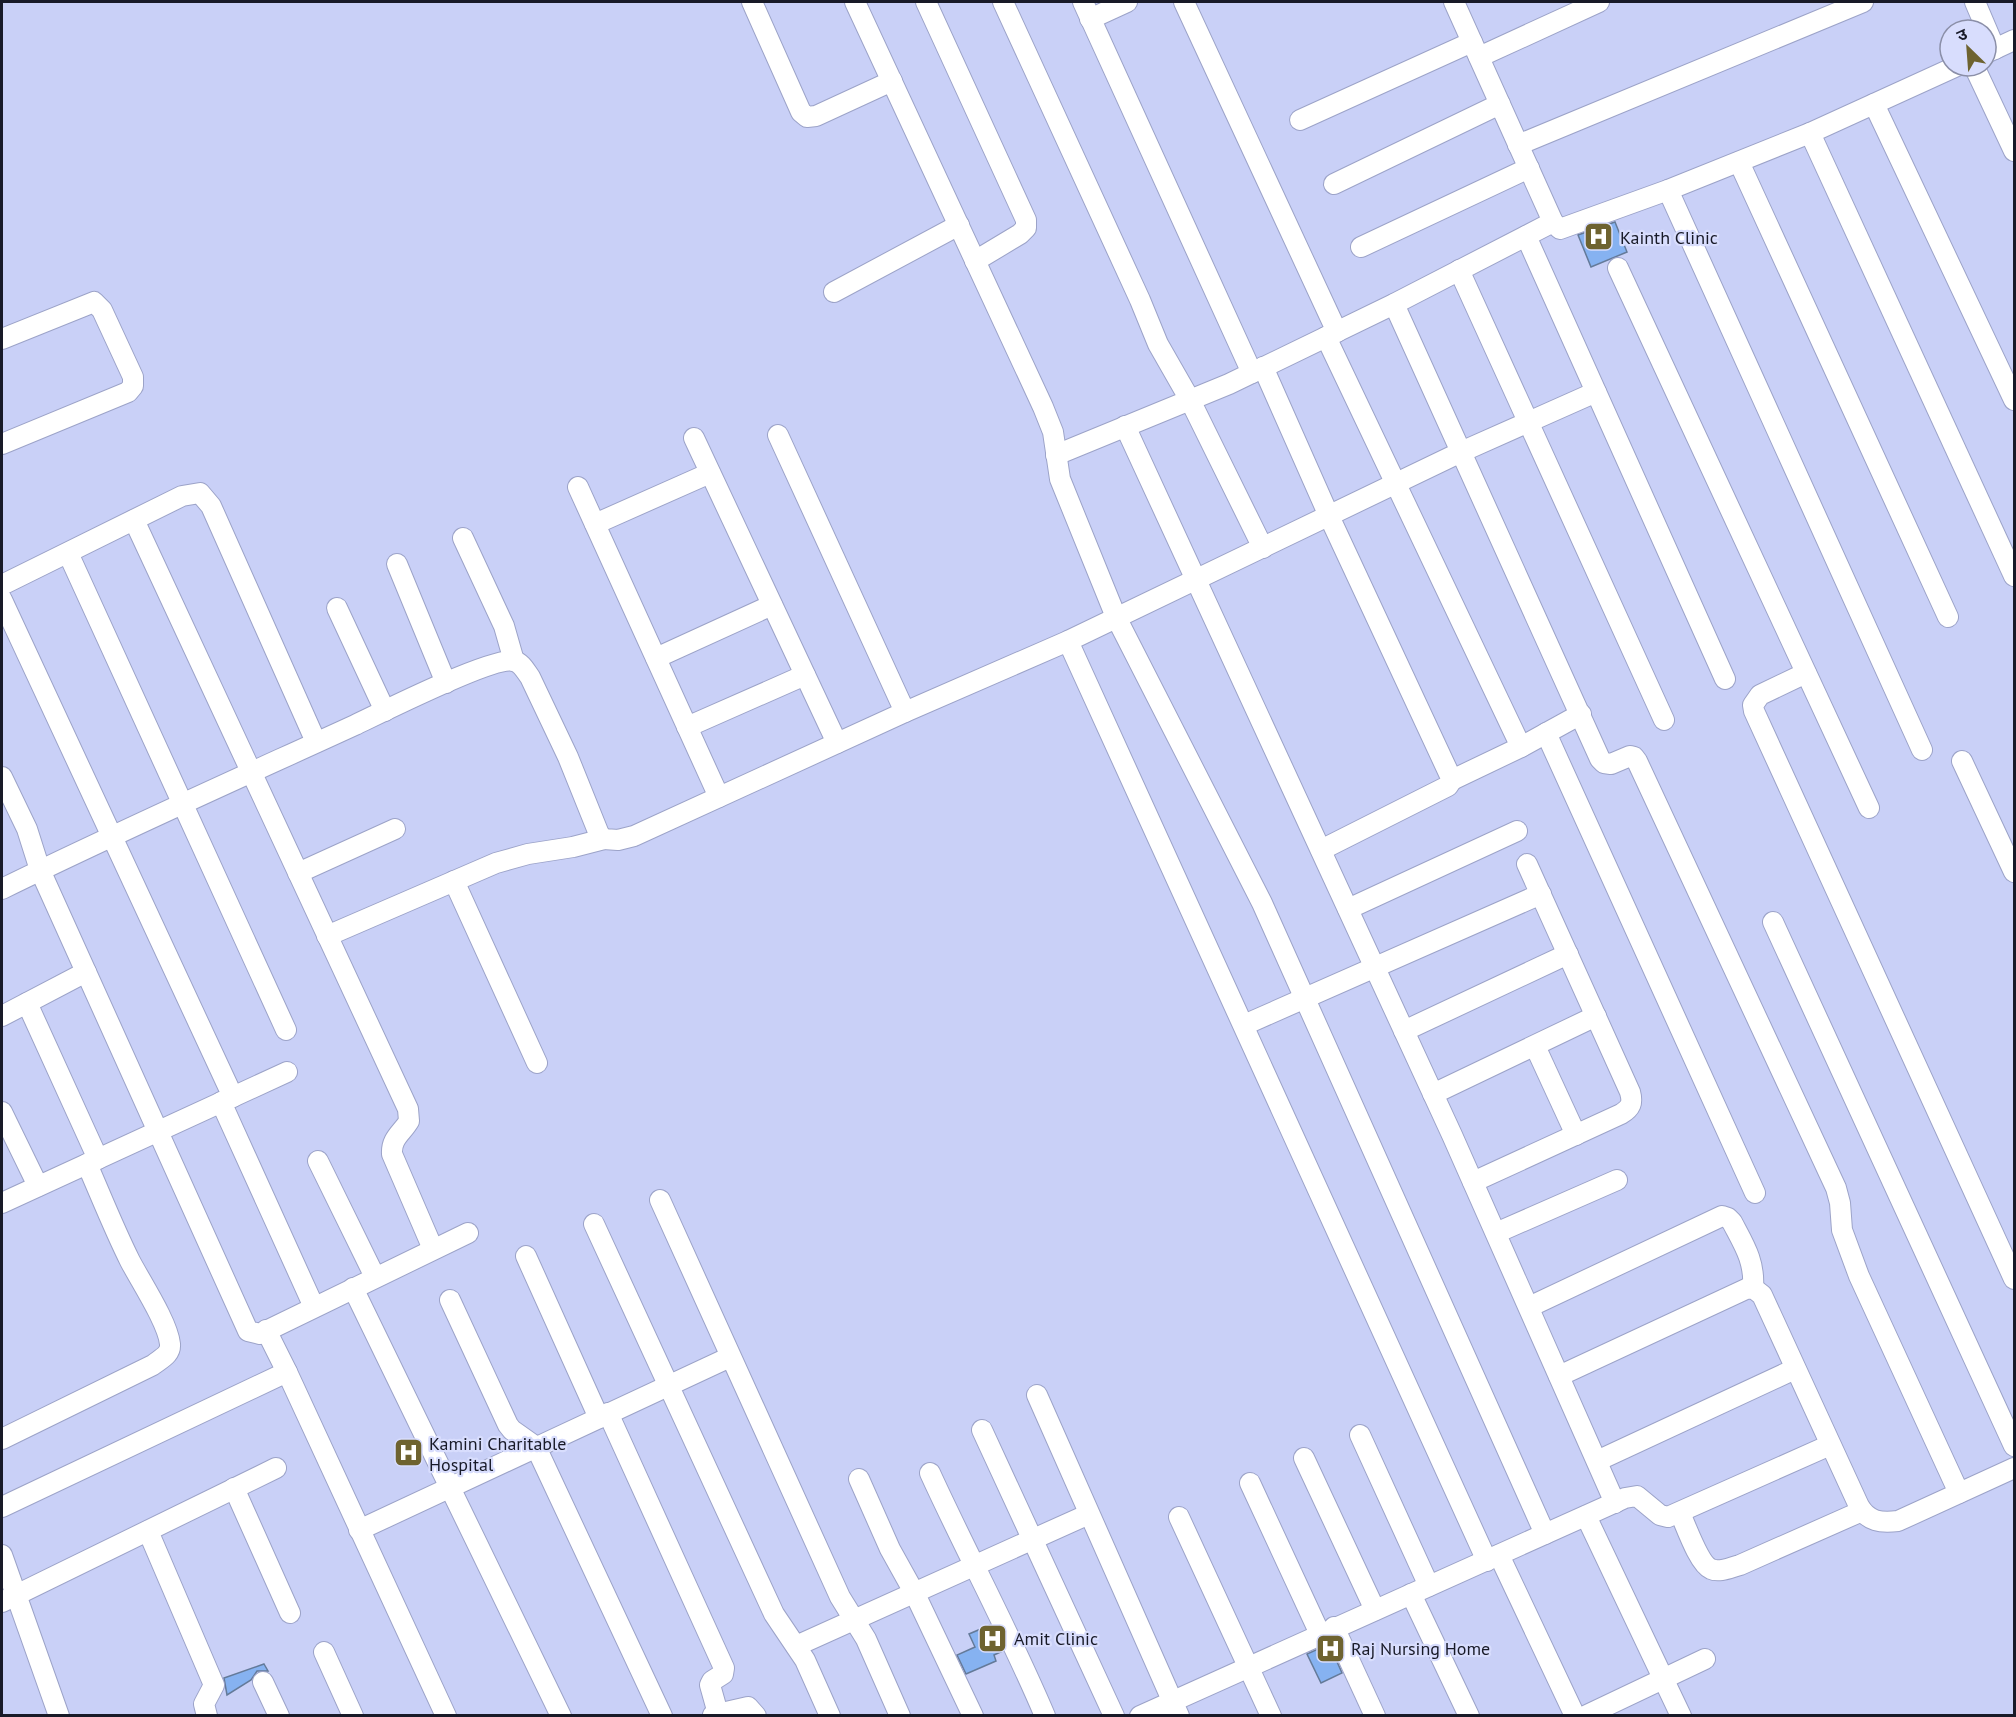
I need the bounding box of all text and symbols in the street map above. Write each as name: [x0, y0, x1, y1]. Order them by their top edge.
north arrow: [1938, 18, 1998, 78]
text: उ: [1953, 23, 1971, 45]
hospital icon: Kainth Clinic: [1583, 221, 1615, 253]
place label: Kainth Clinic: [1620, 226, 1718, 249]
place label: Kamini Charitable Hospital: [429, 1432, 566, 1476]
hospital icon: Kamini Charitable Hospital: [392, 1437, 424, 1469]
hospital icon: Amit Clinic: [977, 1622, 1009, 1654]
place label: Amit Clinic: [1014, 1627, 1098, 1650]
hospital icon: Raj Nursing Home: [1314, 1632, 1346, 1664]
place label: Raj Nursing Home: [1351, 1637, 1490, 1660]

